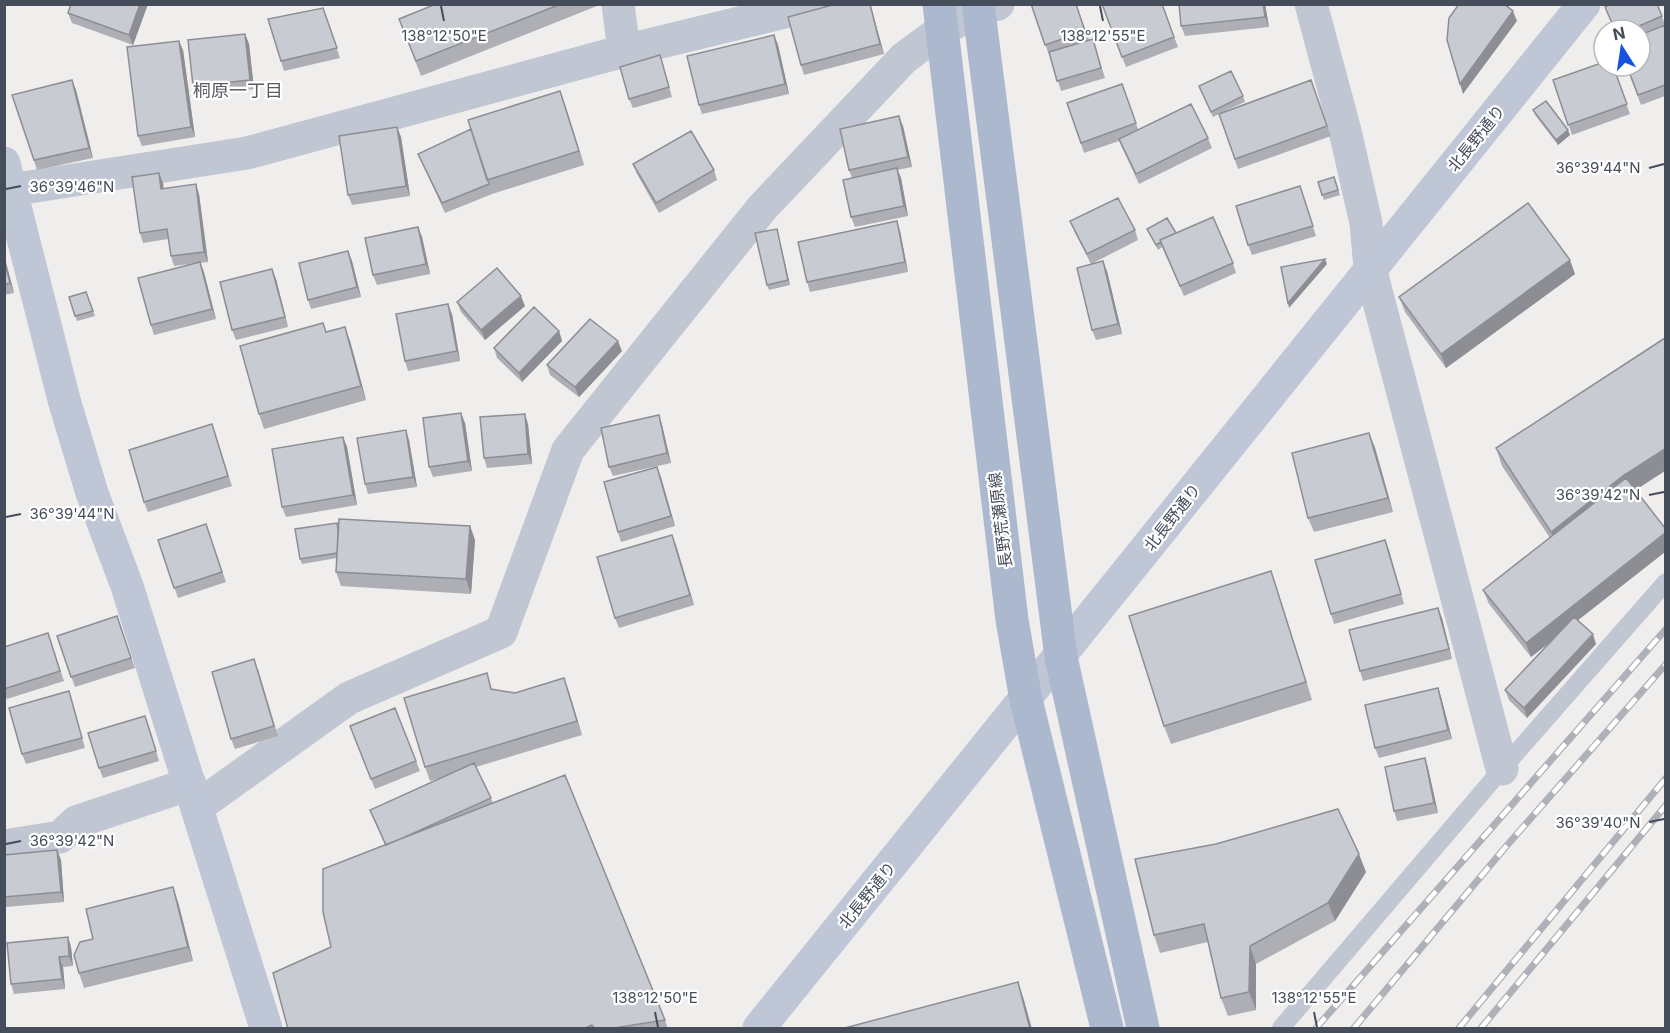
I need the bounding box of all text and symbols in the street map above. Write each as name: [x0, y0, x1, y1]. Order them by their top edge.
north arrow: [1592, 18, 1652, 78]
text: N: [1611, 22, 1627, 44]
text: 138°12'50"E: [401, 26, 487, 45]
text: 138°12'55"E: [1060, 26, 1146, 45]
district label: 桐原一丁目: [193, 80, 283, 101]
street label: 北長野通り: [1443, 101, 1509, 175]
text: 36°39'44"N: [1555, 158, 1641, 177]
text: 36°39'46"N: [30, 177, 114, 196]
street label: 長野荒瀬原線: [984, 471, 1016, 569]
street label: 北長野通り: [1139, 479, 1205, 555]
text: 36°39'42"N: [1556, 485, 1640, 504]
text: 36°39'44"N: [29, 504, 115, 523]
text: 36°39'40"N: [1556, 813, 1640, 832]
text: 36°39'42"N: [30, 831, 114, 850]
street label: 北長野通り: [834, 858, 900, 932]
text: 138°12'50"E: [612, 988, 698, 1007]
text: 138°12'55"E: [1271, 988, 1357, 1007]

